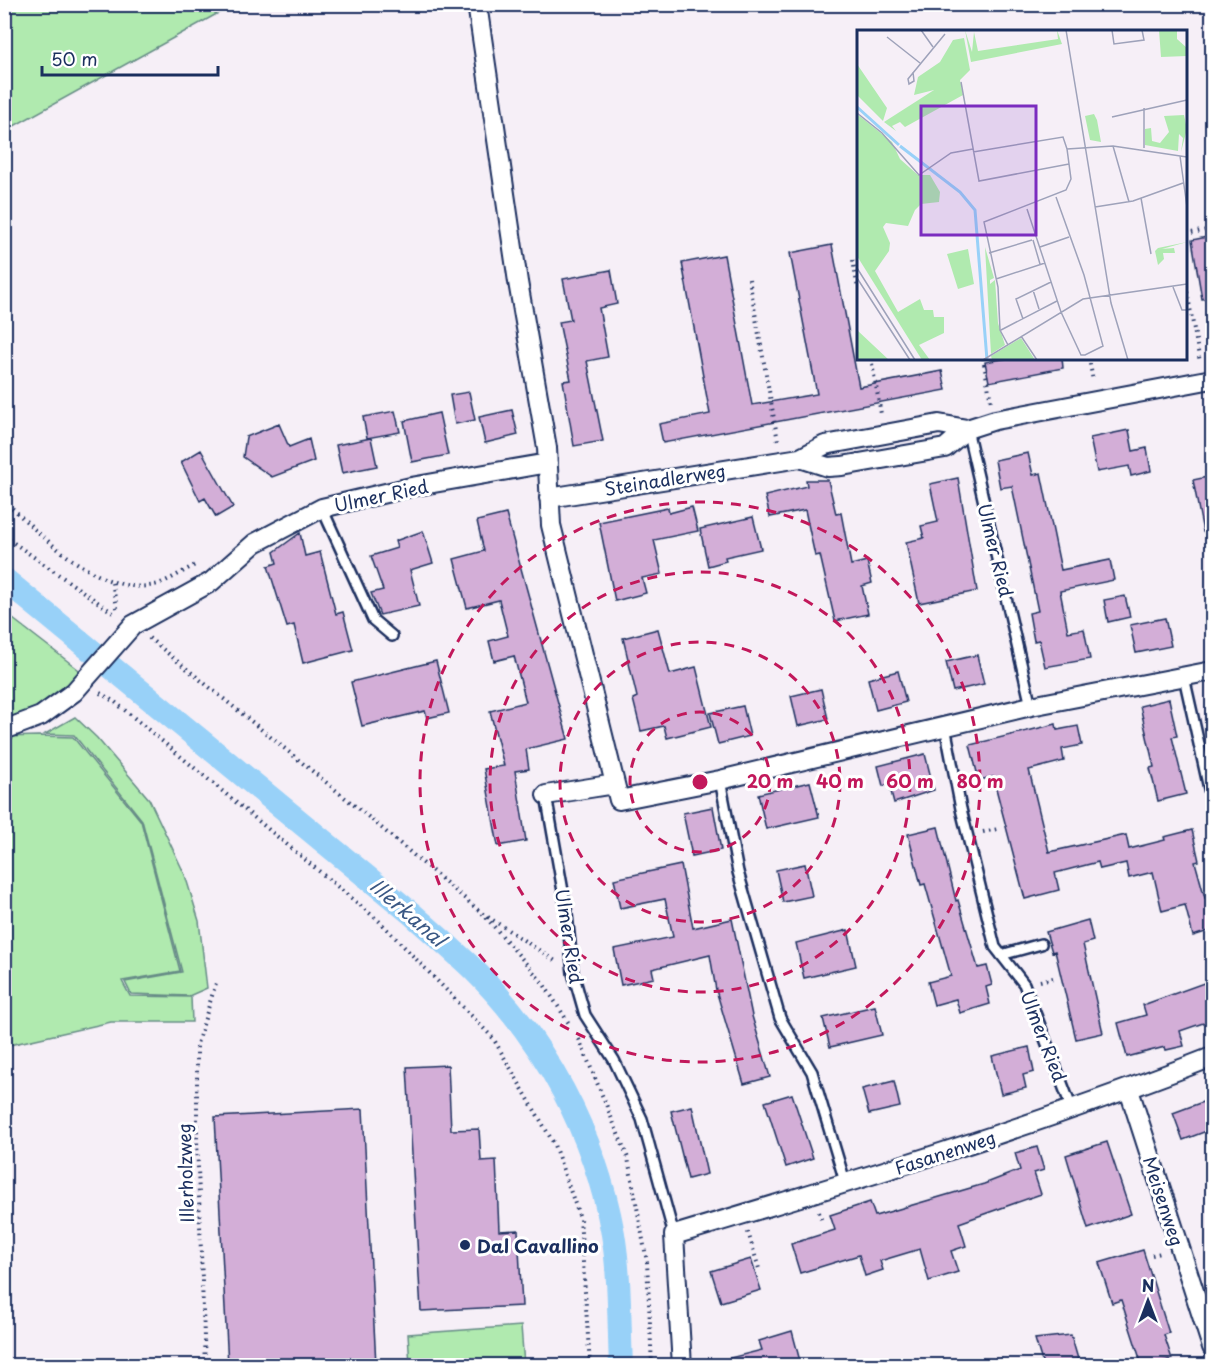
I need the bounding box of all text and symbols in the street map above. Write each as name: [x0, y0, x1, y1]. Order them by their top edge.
inset map: [857, 30, 1187, 360]
scale bar: [42, 39, 218, 77]
text: 50 m: [51, 45, 98, 72]
street label: Steinadlerweg: [602, 456, 728, 502]
street label: Ulmer Ried: [331, 472, 431, 518]
street label: Ulmer Ried: [971, 500, 1021, 600]
text: 20 m: [747, 767, 793, 794]
text: 40 m: [816, 767, 864, 794]
text: 60 m: [886, 767, 934, 794]
text: 80 m: [956, 767, 1004, 794]
centre of rings: [690, 772, 710, 792]
water label: Illerkanal: [364, 871, 455, 956]
street label: Ulmer Ried: [549, 887, 591, 985]
street label: Ulmer Ried: [1014, 987, 1074, 1085]
street label: Illerholzweg: [170, 1123, 200, 1223]
street label: Fasanenweg: [891, 1123, 999, 1181]
street label: Meisenweg: [1137, 1152, 1191, 1250]
place label: Dal Cavallino: [477, 1232, 599, 1259]
marker: Dal Cavallino: [458, 1238, 472, 1252]
north arrow: [1118, 1271, 1178, 1331]
text: N: [1142, 1273, 1154, 1297]

